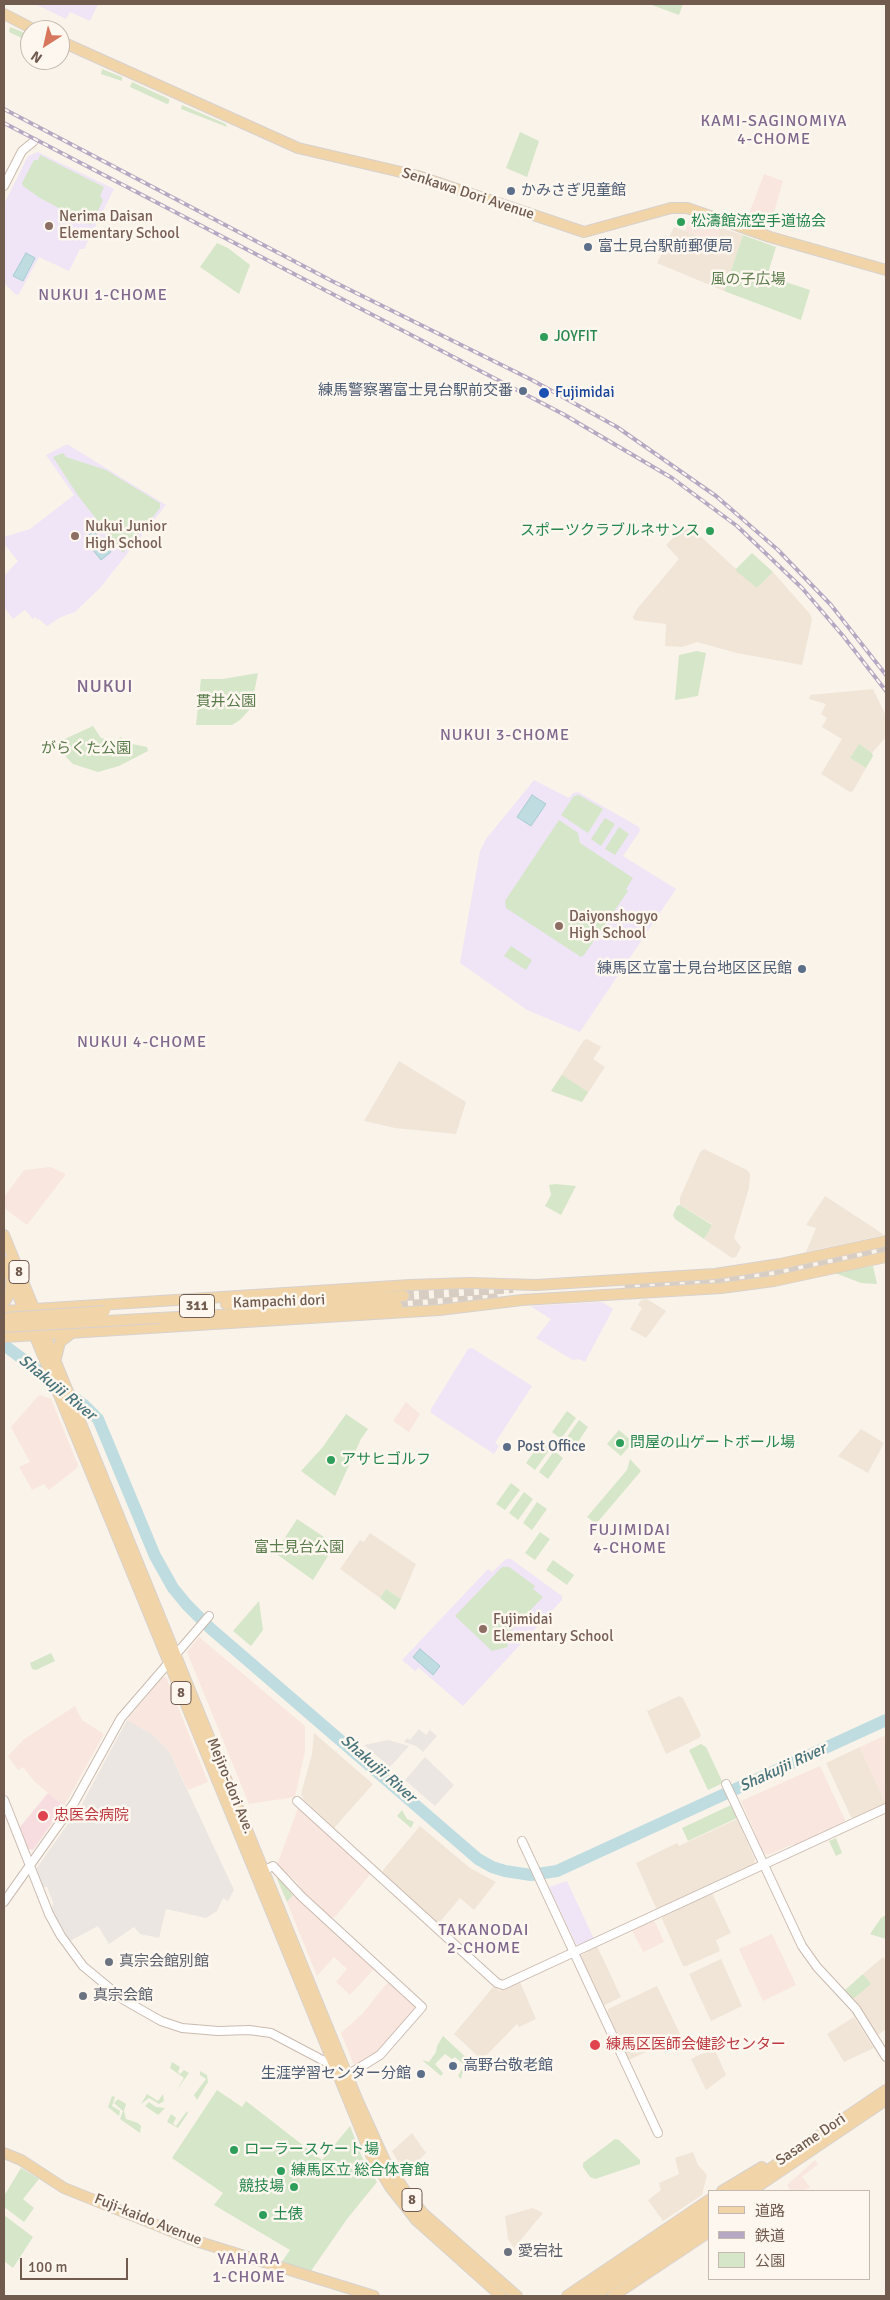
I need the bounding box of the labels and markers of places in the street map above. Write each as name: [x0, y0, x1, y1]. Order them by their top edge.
place label: かみさぎ児童館: [521, 182, 626, 200]
marker: かみさぎ児童館: [505, 185, 517, 197]
place label: Nerima Daisan Elementary School: [59, 208, 180, 243]
place label: 松濤館流空手道協会: [691, 213, 826, 231]
marker: 松濤館流空手道協会: [675, 216, 687, 228]
marker: Nerima Daisan Elementary School: [43, 220, 55, 232]
place label: 富士見台駅前郵便局: [598, 238, 733, 256]
marker: 富士見台駅前郵便局: [582, 241, 594, 253]
place label: JOYFIT: [554, 328, 597, 346]
marker: JOYFIT: [538, 331, 550, 343]
place label: 練馬警察署富士見台駅前交番: [318, 382, 513, 400]
place label: Fujimidai: [555, 384, 614, 402]
marker: 練馬警察署富士見台駅前交番: [517, 385, 529, 397]
marker: Fujimidai: [537, 386, 551, 400]
place label: Nukui Junior High School: [85, 518, 167, 553]
place label: スポーツクラブルネサンス: [520, 522, 700, 540]
marker: スポーツクラブルネサンス: [704, 525, 716, 537]
marker: Nukui Junior High School: [69, 530, 81, 542]
place label: Daiyonshogyo High School: [569, 908, 658, 943]
marker: Daiyonshogyo High School: [553, 920, 565, 932]
place label: 練馬区立富士見台地区区民館: [597, 960, 792, 978]
marker: 練馬区立富士見台地区区民館: [796, 963, 808, 975]
place label: 問屋の山ゲートボール場: [630, 1434, 795, 1452]
marker: 問屋の山ゲートボール場: [614, 1437, 626, 1449]
place label: Post Office: [517, 1438, 586, 1456]
marker: Post Office: [501, 1441, 513, 1453]
place label: アサヒゴルフ: [341, 1451, 431, 1469]
marker: アサヒゴルフ: [325, 1454, 337, 1466]
place label: Fujimidai Elementary School: [493, 1611, 614, 1646]
marker: Fujimidai Elementary School: [477, 1623, 489, 1635]
place label: 忠医会病院: [54, 1807, 129, 1825]
marker: 忠医会病院: [36, 1809, 50, 1823]
place label: 真宗会館別館: [119, 1953, 209, 1971]
marker: 真宗会館別館: [103, 1956, 115, 1968]
place label: 真宗会館: [93, 1987, 153, 2005]
marker: 真宗会館: [77, 1990, 89, 2002]
place label: 練馬区医師会健診センター: [606, 2036, 786, 2054]
marker: 練馬区医師会健診センター: [588, 2038, 602, 2052]
place label: 高野台敬老館: [463, 2057, 553, 2075]
marker: 高野台敬老館: [447, 2060, 459, 2072]
place label: 生涯学習センター分館: [261, 2065, 411, 2083]
marker: 生涯学習センター分館: [415, 2068, 427, 2080]
place label: ローラースケート場: [244, 2141, 379, 2159]
marker: ローラースケート場: [228, 2144, 240, 2156]
place label: 練馬区立 総合体育館: [291, 2162, 429, 2180]
marker: 練馬区立 総合体育館: [275, 2165, 287, 2177]
place label: 競技場: [239, 2178, 284, 2196]
marker: 競技場: [288, 2181, 300, 2193]
place label: 土俵: [273, 2206, 303, 2224]
marker: 土俵: [257, 2209, 269, 2221]
place label: 愛宕社: [518, 2243, 563, 2261]
marker: 愛宕社: [502, 2246, 514, 2258]

